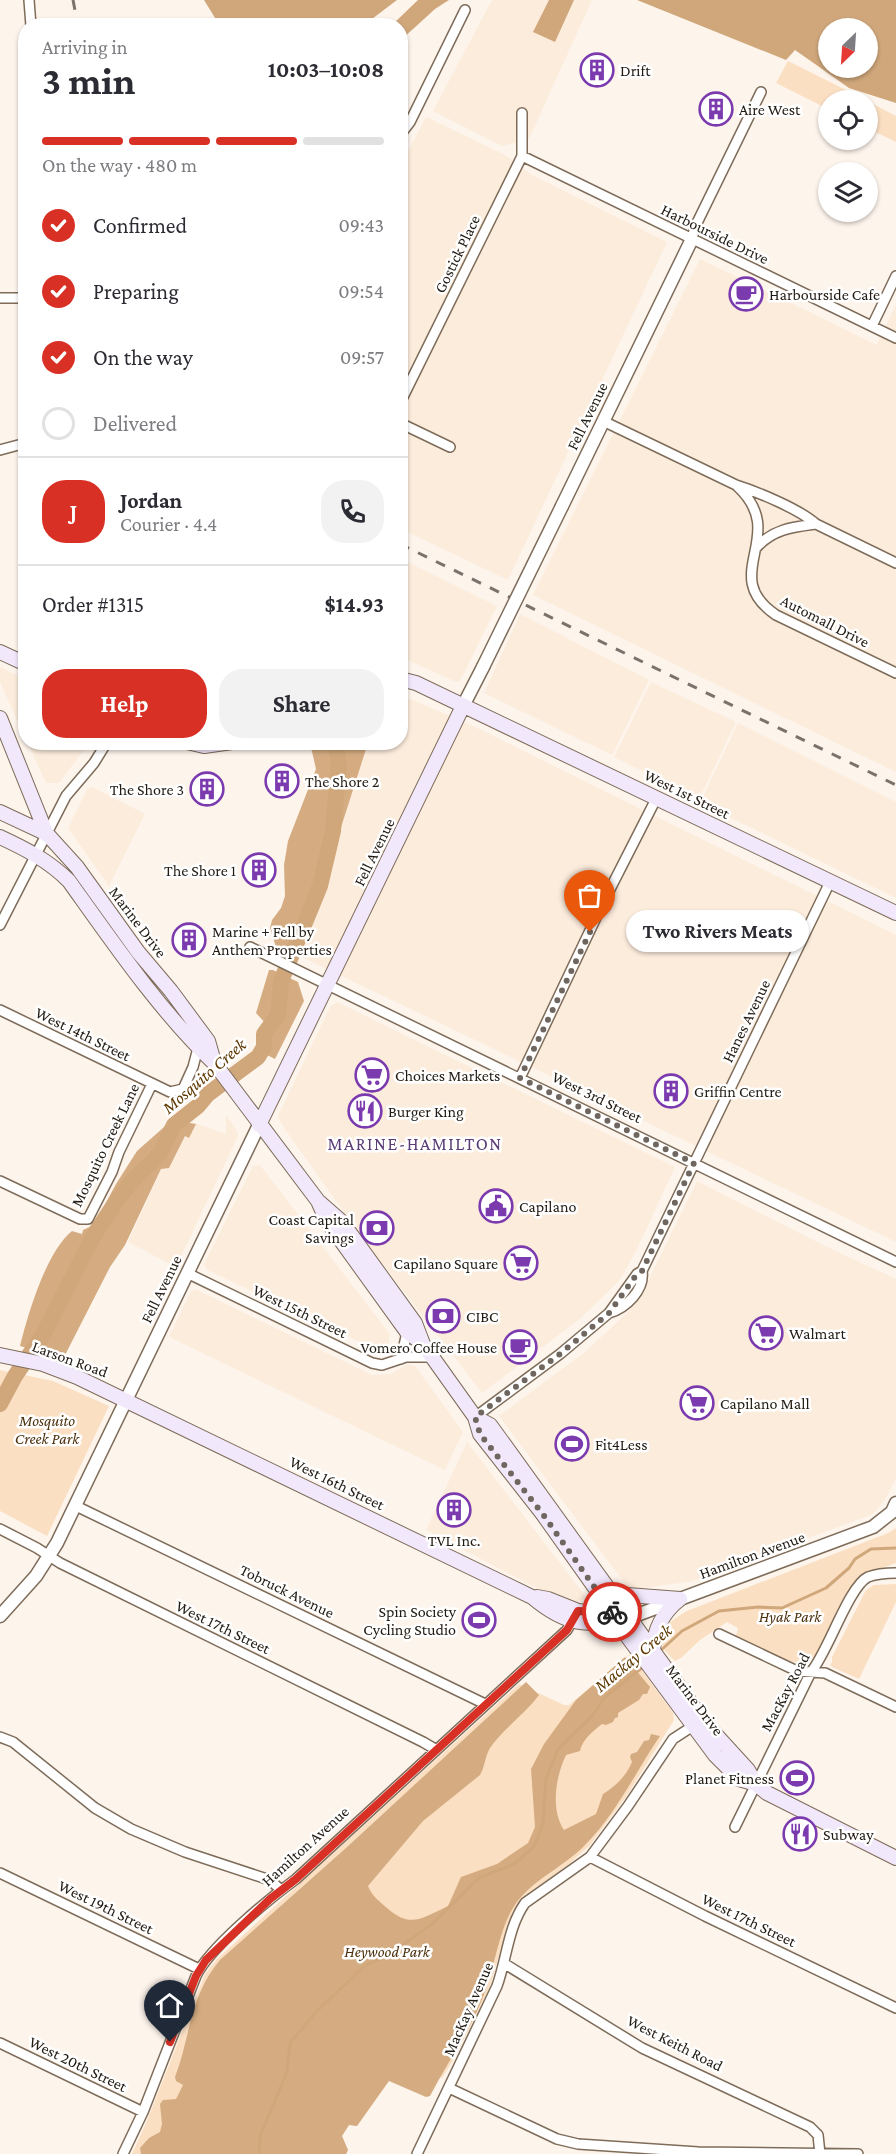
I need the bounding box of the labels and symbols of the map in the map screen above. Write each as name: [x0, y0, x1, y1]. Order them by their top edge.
north arrow: [818, 18, 878, 78]
building icon: Drift: [579, 52, 615, 88]
place label: Drift: [620, 62, 651, 79]
building icon: Aire West: [698, 91, 734, 127]
place label: Aire West: [739, 101, 801, 118]
street label: Harbourside Drive: [658, 201, 772, 267]
street label: Gostick Place: [431, 212, 483, 296]
cafe icon: Harbourside Cafe: [728, 276, 764, 312]
place label: Harbourside Cafe: [769, 286, 880, 303]
street label: Fell Avenue: [563, 379, 611, 453]
street label: Automall Drive: [778, 591, 872, 651]
building icon: The Shore 2: [264, 763, 300, 799]
street label: West 1st Street: [641, 766, 733, 822]
building icon: The Shore 3: [189, 771, 225, 807]
place label: The Shore 2: [305, 773, 380, 790]
place label: The Shore 3: [110, 781, 184, 798]
street label: Fell Avenue: [350, 815, 398, 889]
building icon: The Shore 1: [241, 852, 277, 888]
place label: The Shore 1: [164, 862, 236, 879]
pin: [564, 870, 615, 932]
street label: Marine Drive: [106, 883, 170, 961]
callout: Two Rivers Meats: [626, 911, 809, 953]
building icon: Marine + Fell by Anthem Properties: [171, 922, 207, 958]
place label: Marine + Fell by Anthem Properties: [212, 923, 332, 959]
street label: Hanes Avenue: [719, 977, 773, 1065]
street label: West 14th Street: [33, 1004, 134, 1065]
water label: Mosquito Creek: [157, 1033, 251, 1119]
supermarket icon: Choices Markets: [354, 1057, 390, 1093]
place label: Choices Markets: [395, 1067, 500, 1084]
street label: West 3rd Street: [549, 1068, 645, 1126]
building icon: Griffin Centre: [653, 1073, 689, 1109]
street label: Mosquito Creek Lane: [68, 1081, 143, 1210]
place label: Griffin Centre: [694, 1083, 782, 1100]
restaurant icon: Burger King: [347, 1093, 383, 1129]
place label: Burger King: [388, 1103, 464, 1121]
district label: MARINE-HAMILTON: [327, 1134, 503, 1154]
public building icon: Capilano: [478, 1188, 514, 1224]
place label: Capilano: [519, 1198, 577, 1216]
bank icon: Coast Capital Savings: [359, 1210, 395, 1246]
place label: Coast Capital Savings: [269, 1211, 354, 1247]
supermarket icon: Capilano Square: [503, 1245, 539, 1281]
street label: Fell Avenue: [137, 1252, 185, 1326]
place label: Capilano Square: [394, 1255, 498, 1273]
street label: West 15th Street: [250, 1281, 351, 1341]
bank icon: CIBC: [425, 1298, 461, 1334]
place label: CIBC: [466, 1308, 498, 1325]
supermarket icon: Walmart: [748, 1315, 784, 1351]
place label: Walmart: [789, 1325, 847, 1342]
cafe icon: Vomero Coffee House: [502, 1329, 538, 1365]
street label: Larson Road: [30, 1337, 111, 1381]
place label: Vomero Coffee House: [360, 1339, 497, 1356]
supermarket icon: Capilano Mall: [679, 1385, 715, 1421]
place label: Capilano Mall: [720, 1395, 810, 1413]
park label: Mosquito Creek Park: [15, 1412, 80, 1447]
sports icon: Fit4Less: [554, 1426, 590, 1462]
place label: Fit4Less: [595, 1436, 647, 1453]
street label: West 16th Street: [287, 1453, 388, 1514]
building icon: TVL Inc.: [436, 1492, 472, 1528]
street label: Hamilton Avenue: [697, 1528, 807, 1582]
place label: TVL Inc.: [428, 1532, 480, 1549]
street label: Tobruck Avenue: [237, 1561, 337, 1621]
courier: [582, 1582, 642, 1642]
street label: West 17th Street: [173, 1597, 273, 1657]
sports icon: Spin Society Cycling Studio: [461, 1602, 497, 1638]
place label: Spin Society Cycling Studio: [363, 1603, 457, 1639]
park label: Hyak Park: [759, 1608, 822, 1626]
water label: Mackay Creek: [589, 1619, 677, 1697]
street label: MacKay Road: [757, 1649, 814, 1735]
street label: Marine Drive: [663, 1661, 727, 1739]
sports icon: Planet Fitness: [779, 1760, 815, 1796]
place label: Planet Fitness: [685, 1770, 774, 1787]
street label: Hamilton Avenue: [258, 1803, 352, 1889]
restaurant icon: Subway: [782, 1816, 818, 1852]
place label: Subway: [823, 1826, 874, 1844]
street label: West 19th Street: [56, 1877, 157, 1938]
street label: West 17th Street: [699, 1890, 799, 1950]
park label: Heywood Park: [344, 1943, 431, 1961]
street label: MacKay Avenue: [440, 1959, 497, 2059]
pin: [144, 1980, 195, 2042]
street label: West Keith Road: [624, 2012, 726, 2075]
street label: West 20th Street: [26, 2033, 130, 2095]

